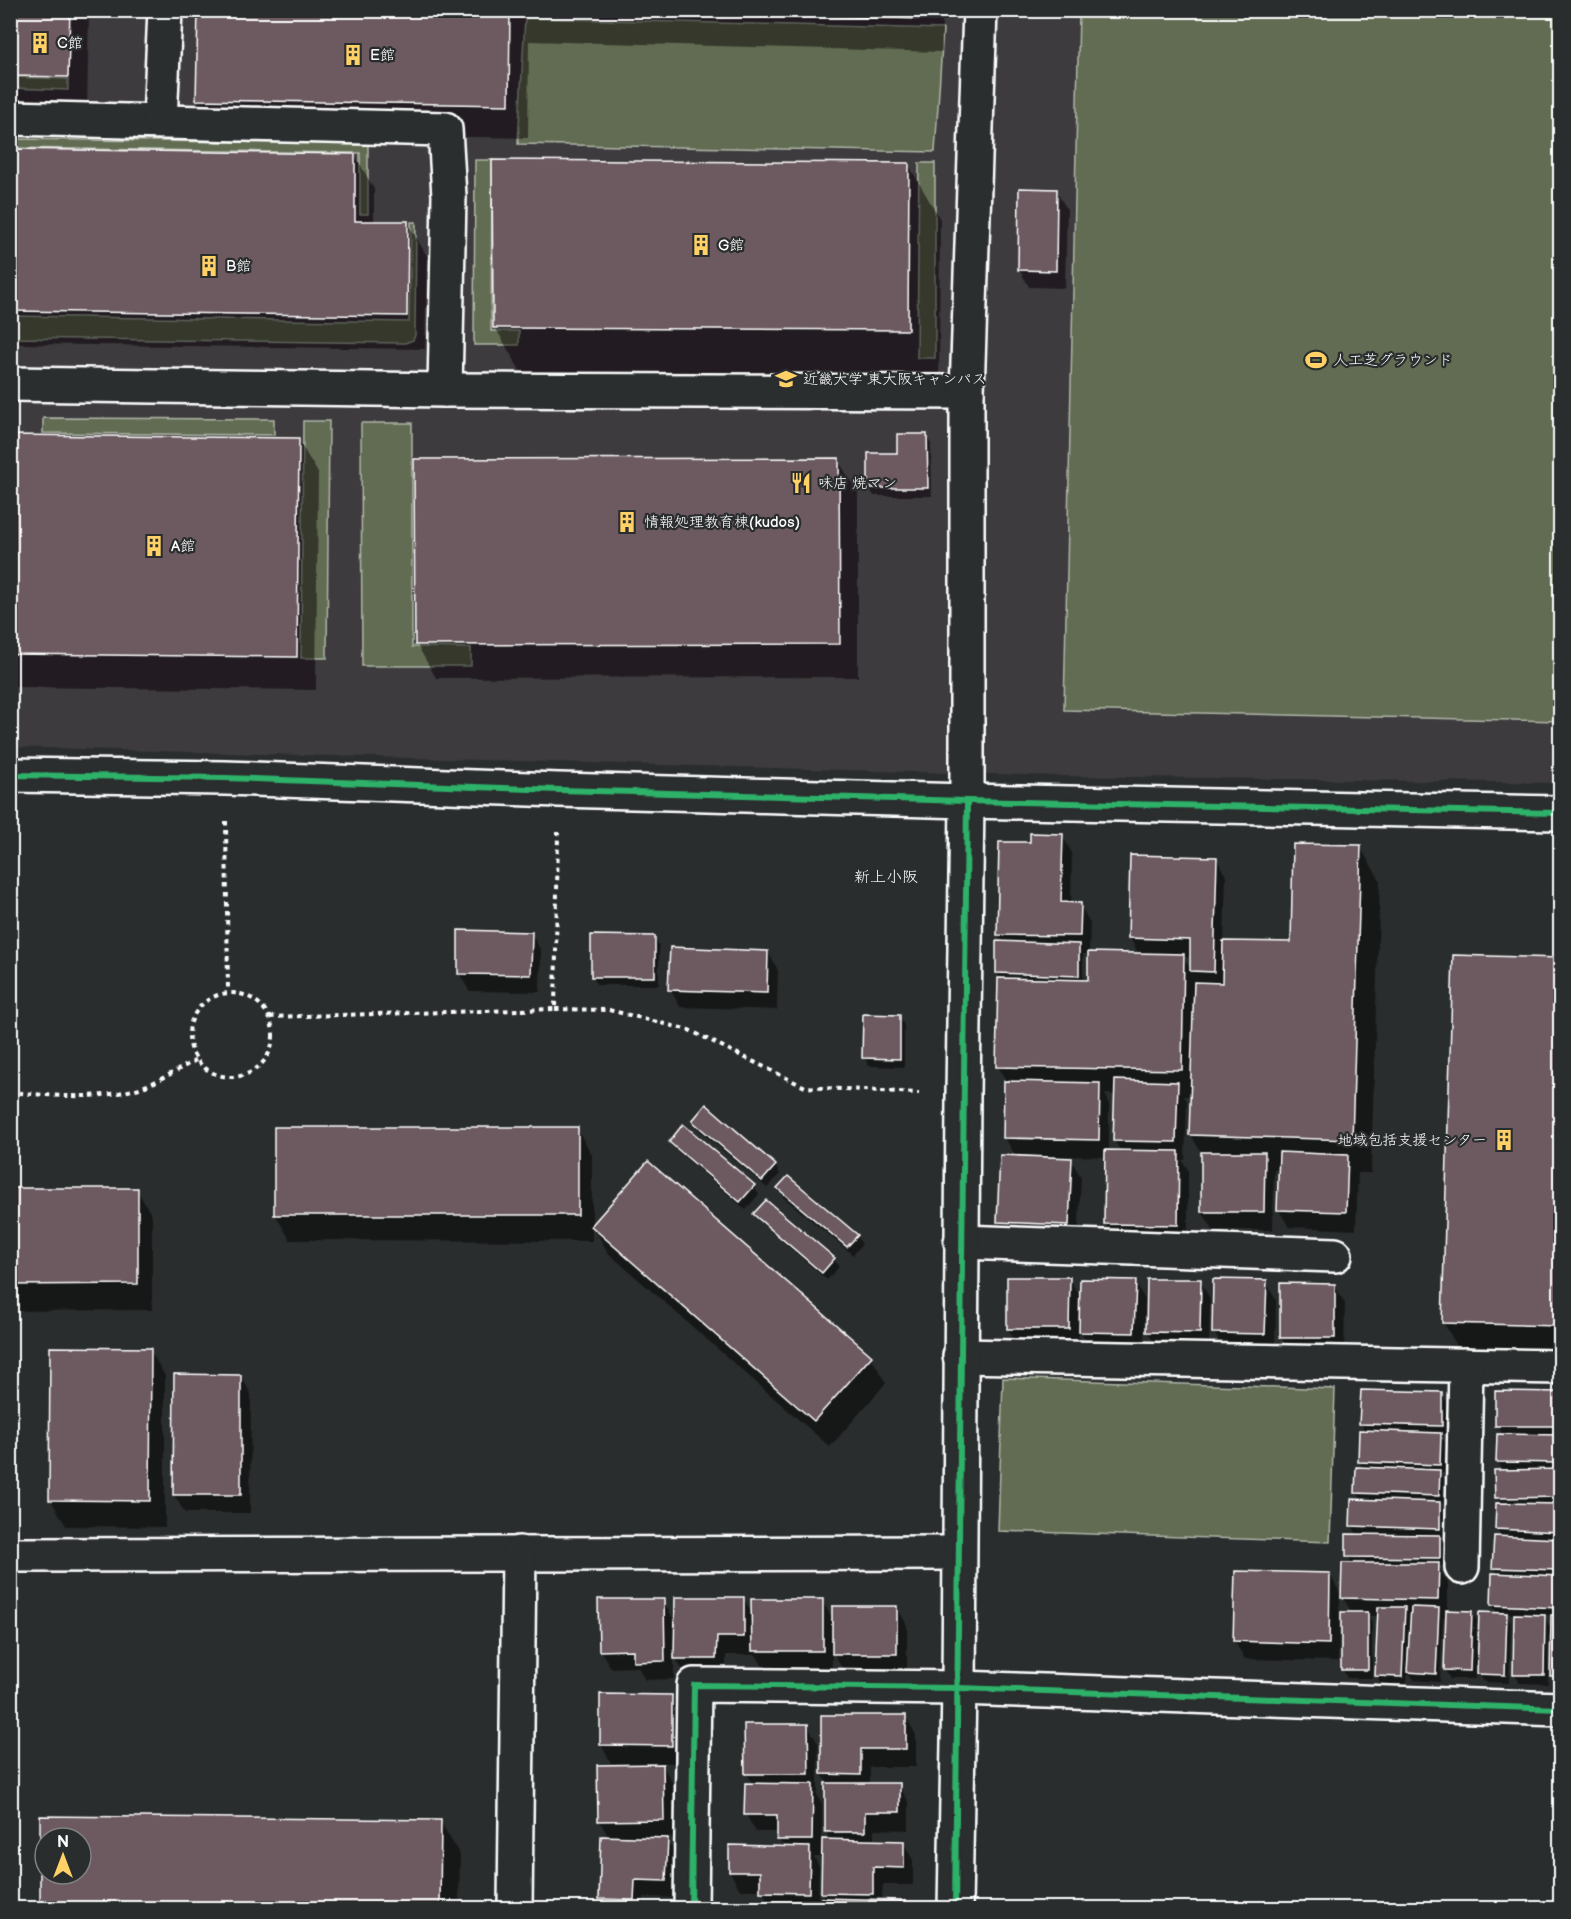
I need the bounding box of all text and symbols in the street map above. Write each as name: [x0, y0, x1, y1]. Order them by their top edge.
building icon: C館: [28, 31, 52, 55]
place label: C館: [57, 34, 83, 53]
building icon: E館: [341, 43, 365, 67]
place label: E館: [370, 46, 395, 65]
building icon: G館: [689, 233, 713, 257]
place label: G館: [718, 236, 744, 255]
building icon: B館: [197, 254, 221, 278]
place label: B館: [226, 257, 251, 276]
sports icon: 人工芝グラウンド: [1304, 348, 1328, 372]
place label: 人工芝グラウンド: [1333, 351, 1453, 370]
school or university icon: 近畿大学 東大阪キャンパス: [774, 367, 798, 391]
place label: 近畿大学 東大阪キャンパス: [803, 370, 986, 389]
restaurant icon: 味店 焼マン: [789, 471, 813, 495]
place label: 味店 焼マン: [818, 474, 897, 493]
building icon: 情報処理教育棟(kudos): [615, 510, 639, 534]
place label: 情報処理教育棟(kudos): [644, 513, 800, 532]
building icon: A館: [142, 534, 166, 558]
place label: A館: [171, 537, 195, 556]
district label: 新上小阪: [854, 868, 918, 887]
building icon: 地域包括支援センター: [1492, 1128, 1516, 1152]
place label: 地域包括支援センター: [1338, 1131, 1487, 1150]
north arrow: [33, 1826, 93, 1886]
text: N: [57, 1833, 69, 1852]

